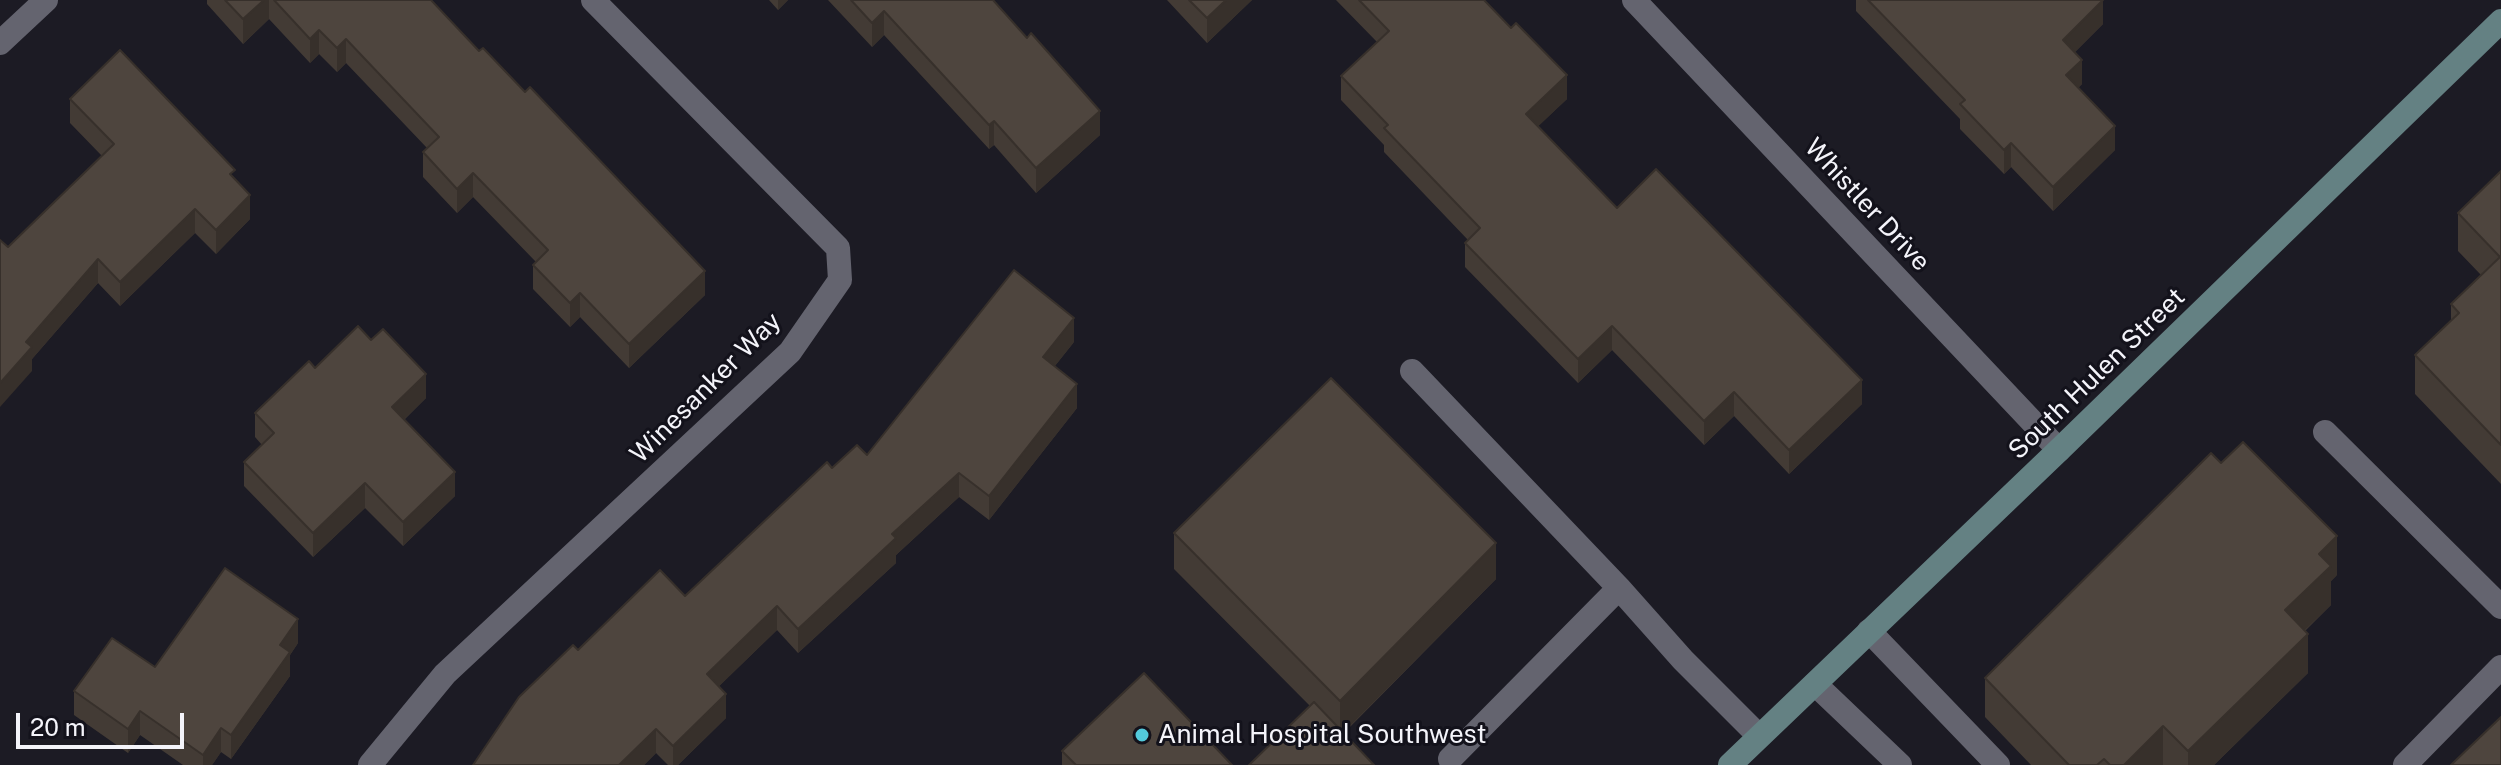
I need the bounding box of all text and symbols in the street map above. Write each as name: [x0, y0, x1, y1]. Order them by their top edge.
street label: Whistler Drive: [1798, 132, 1936, 278]
street label: South Hulen Street: [2002, 282, 2192, 466]
street label: Winesanker Way: [624, 306, 788, 470]
scale bar: [20, 697, 188, 747]
text: 20 m: [30, 713, 86, 741]
place label: Animal Hospital Southwest: [1158, 719, 1487, 751]
marker: Animal Hospital Southwest: [1133, 726, 1151, 744]

